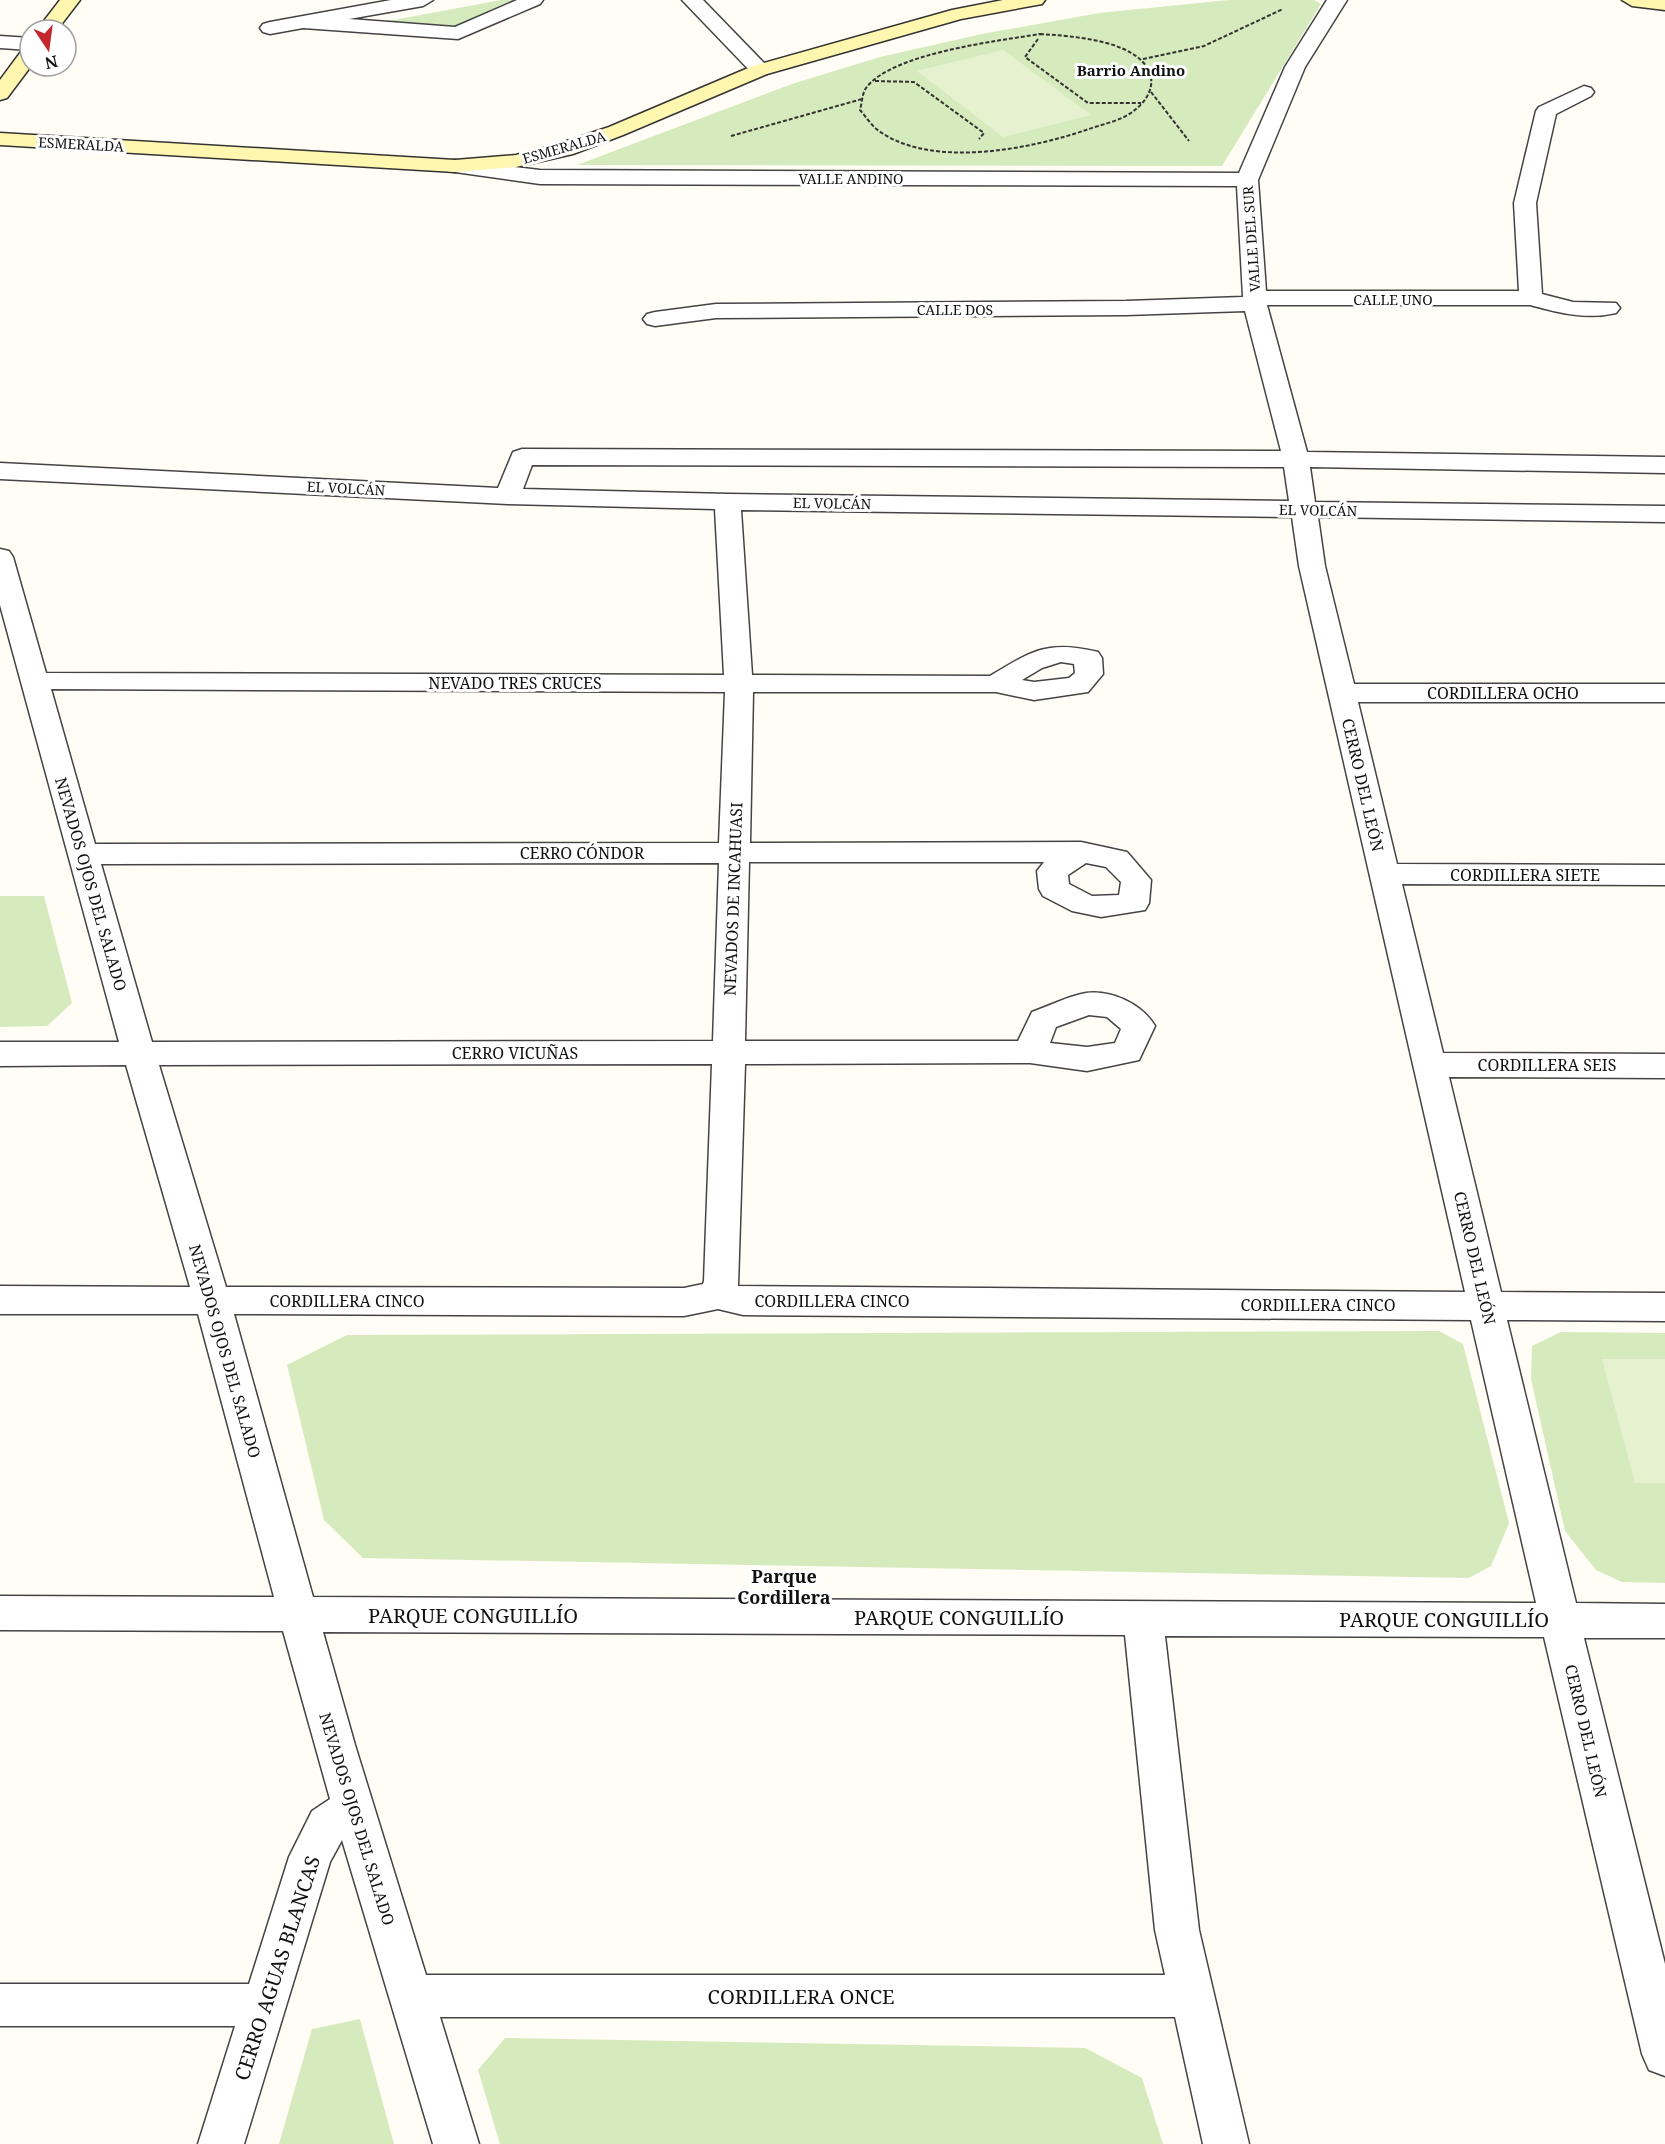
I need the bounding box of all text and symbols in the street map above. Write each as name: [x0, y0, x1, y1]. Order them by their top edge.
north arrow: [18, 18, 78, 78]
text: N: [42, 50, 60, 75]
district label: Barrio Andino: [1077, 60, 1185, 80]
street label: ESMERALDA: [520, 126, 608, 168]
street label: ESMERALDA: [38, 132, 124, 156]
street label: VALLE ANDINO: [799, 169, 903, 188]
street label: VALLE DEL SUR: [1238, 185, 1264, 293]
street label: CALLE UNO: [1353, 290, 1433, 309]
street label: CALLE DOS: [917, 300, 993, 319]
street label: EL VOLCÁN: [306, 476, 386, 500]
street label: EL VOLCÁN: [793, 493, 872, 513]
street label: EL VOLCÁN: [1279, 500, 1358, 520]
street label: NEVADO TRES CRUCES: [428, 672, 602, 694]
street label: CORDILLERA OCHO: [1427, 682, 1579, 704]
street label: CERRO DEL LEÓN: [1337, 716, 1389, 854]
street label: NEVADOS OJOS DEL SALADO: [50, 775, 132, 993]
street label: NEVADOS DE INCAHUASI: [719, 802, 747, 996]
street label: CERRO CÓNDOR: [520, 842, 645, 864]
street label: CORDILLERA SIETE: [1450, 864, 1600, 886]
street label: CERRO VICUÑAS: [452, 1042, 578, 1064]
street label: CORDILLERA SEIS: [1478, 1054, 1616, 1076]
street label: CERRO DEL LEÓN: [1449, 1189, 1501, 1327]
street label: NEVADOS OJOS DEL SALADO: [184, 1242, 266, 1460]
street label: CORDILLERA CINCO: [269, 1290, 425, 1312]
street label: CORDILLERA CINCO: [754, 1290, 910, 1312]
street label: CORDILLERA CINCO: [1240, 1294, 1396, 1316]
district label: Parque Cordillera: [737, 1564, 831, 1609]
street label: PARQUE CONGUILLÍO: [368, 1602, 578, 1629]
street label: PARQUE CONGUILLÍO: [854, 1604, 1064, 1631]
street label: PARQUE CONGUILLÍO: [1339, 1606, 1549, 1633]
street label: CERRO DEL LEÓN: [1560, 1662, 1612, 1800]
street label: NEVADOS OJOS DEL SALADO: [314, 1710, 400, 1928]
street label: CERRO AGUAS BLANCAS: [228, 1852, 326, 2084]
street label: CORDILLERA ONCE: [708, 1983, 894, 2010]

